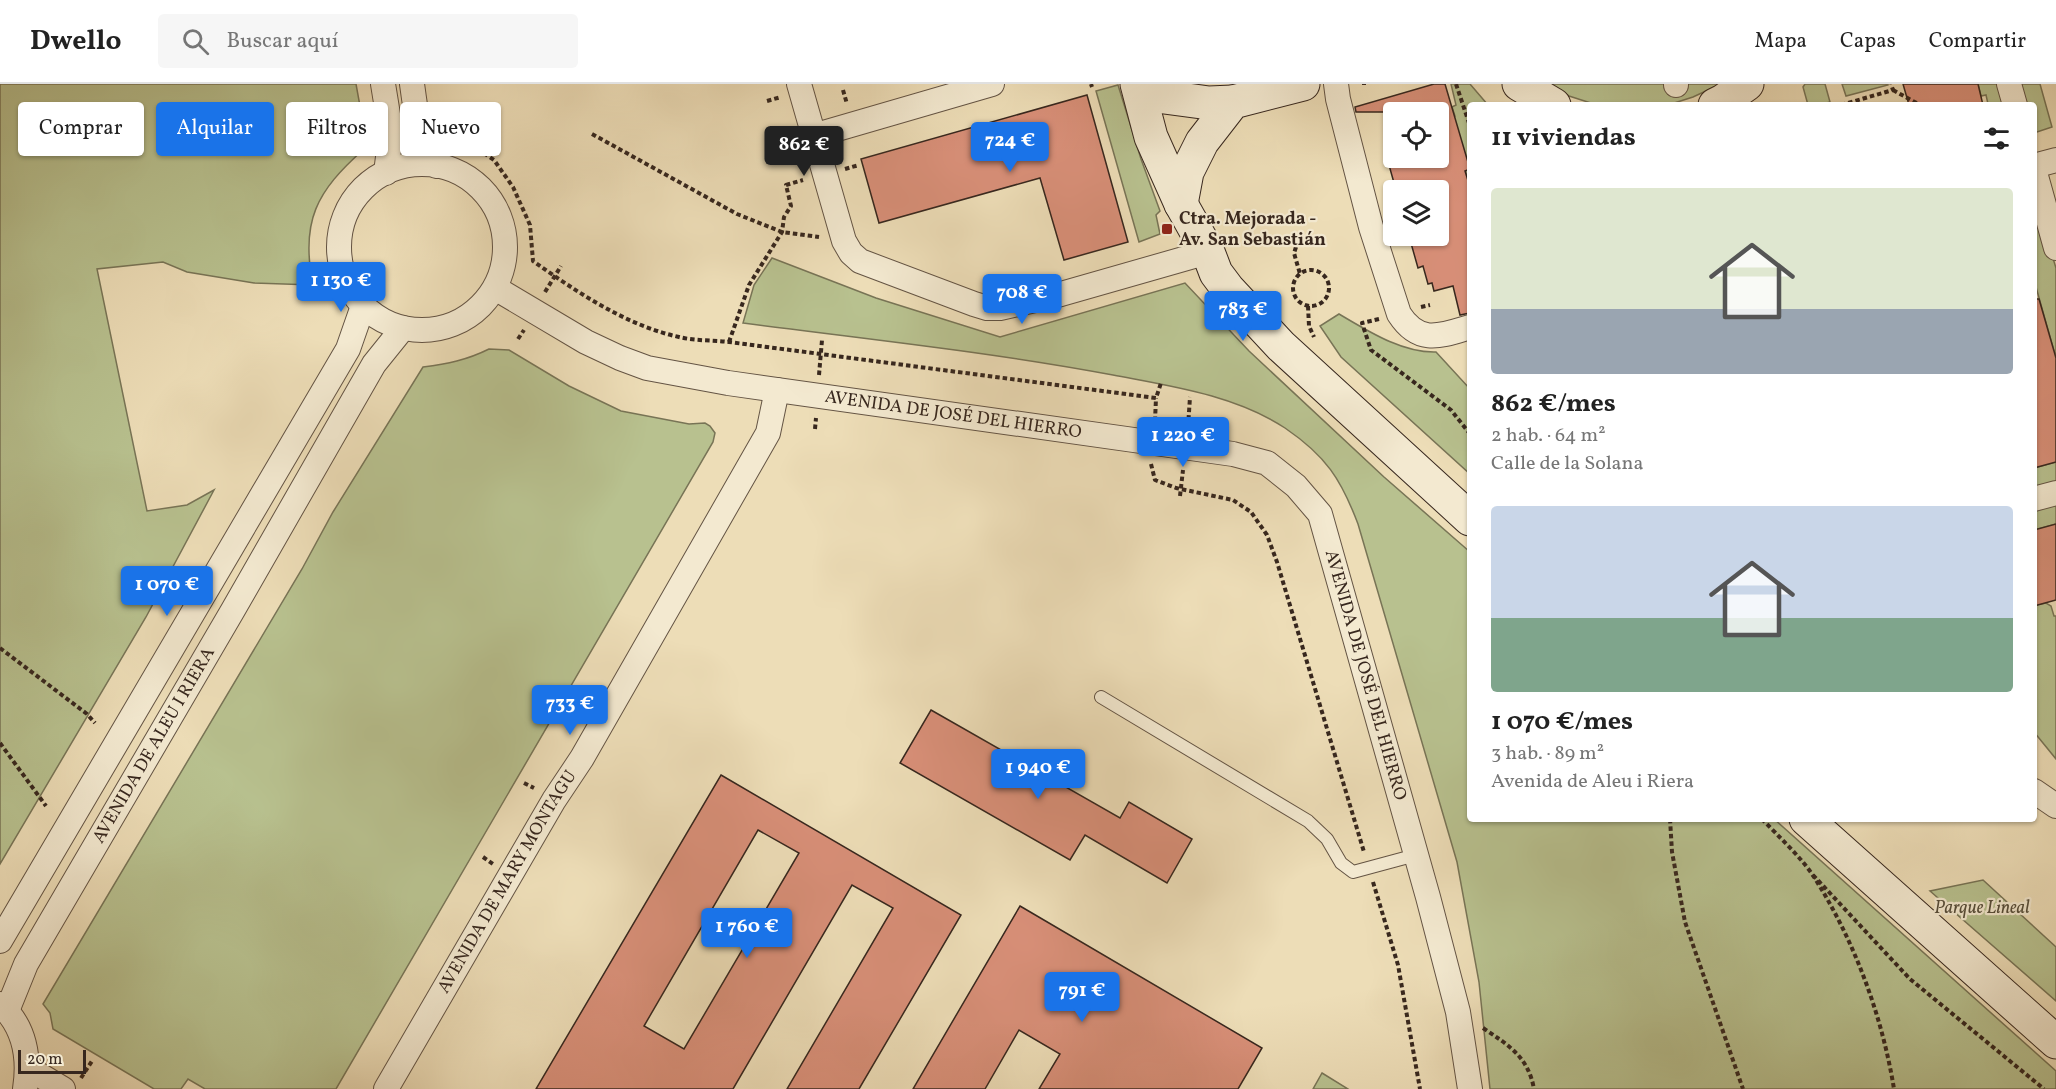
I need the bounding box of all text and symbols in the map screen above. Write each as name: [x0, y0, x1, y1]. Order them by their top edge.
search box: [158, 14, 578, 68]
text: Dwello: [30, 22, 122, 61]
icon: search: [179, 25, 212, 58]
text: Buscar aquí: [227, 26, 338, 57]
text: Mapa: [1755, 27, 1807, 56]
text: Capas: [1840, 27, 1896, 56]
text: Compartir: [1929, 27, 2026, 56]
chip: Comprar: [18, 102, 144, 156]
chip: Alquilar: [156, 102, 274, 156]
chip: Filtros: [286, 102, 388, 156]
chip: Nuevo: [400, 102, 501, 156]
map controls: [1383, 102, 1449, 246]
button: locate: [1383, 102, 1449, 168]
text: 11 viviendas: [1491, 120, 1636, 156]
pin: 724 €: [968, 122, 1052, 173]
icon: filters: [1980, 122, 2013, 155]
pin: 862 €: [762, 126, 846, 177]
text: 724 €: [985, 127, 1035, 155]
text: 862 €: [778, 131, 830, 159]
button: layers: [1383, 180, 1449, 246]
place label: Ctra. Mejorada - Av. San Sebastián: [1179, 207, 1326, 253]
marker: Ctra. Mejorada - Av. San Sebastián: [1160, 222, 1174, 236]
icon: home: [1698, 227, 1806, 335]
pin: 1 130 €: [286, 262, 396, 313]
text: 1 130 €: [310, 267, 372, 295]
pin: 708 €: [980, 274, 1064, 325]
text: 708 €: [997, 279, 1047, 307]
pin: 783 €: [1201, 291, 1285, 342]
text: 783 €: [1218, 296, 1268, 324]
street label: AVENIDA DE JOSÉ DEL HIERRO: [823, 384, 1083, 445]
text: 862 €/mes: [1491, 386, 1616, 422]
pin: 1 220 €: [1128, 417, 1238, 468]
text: 1 220 €: [1151, 422, 1215, 450]
text: 2 hab. · 64 m²: [1491, 422, 1606, 450]
text: Calle de la Solana: [1491, 450, 1643, 478]
icon: home: [1698, 545, 1806, 653]
street label: AVENIDA DE JOSÉ DEL HIERRO: [1318, 547, 1413, 803]
pin: 1 070 €: [112, 566, 222, 617]
text: 1 070 €: [135, 571, 199, 599]
street label: AVENIDA DE ALEU I RIERA: [87, 642, 221, 848]
pin: 733 €: [528, 685, 612, 736]
text: 733 €: [546, 690, 594, 718]
text: 1 070 €/mes: [1491, 704, 1633, 740]
text: 3 hab. · 89 m²: [1491, 740, 1604, 768]
pin: 1 940 €: [983, 749, 1093, 800]
text: 1 940 €: [1005, 754, 1071, 782]
street label: AVENIDA DE MARY MONTAGU: [432, 765, 583, 998]
text: Avenida de Aleu i Riera: [1491, 768, 1694, 796]
park label: Parque Lineal: [1934, 896, 2030, 921]
pin: 1 760 €: [692, 908, 802, 959]
text: 1 760 €: [715, 913, 779, 941]
pin: 791 €: [1040, 972, 1124, 1023]
text: 791 €: [1059, 977, 1105, 1005]
scale bar: [18, 1047, 86, 1074]
text: 20 m: [27, 1049, 62, 1071]

